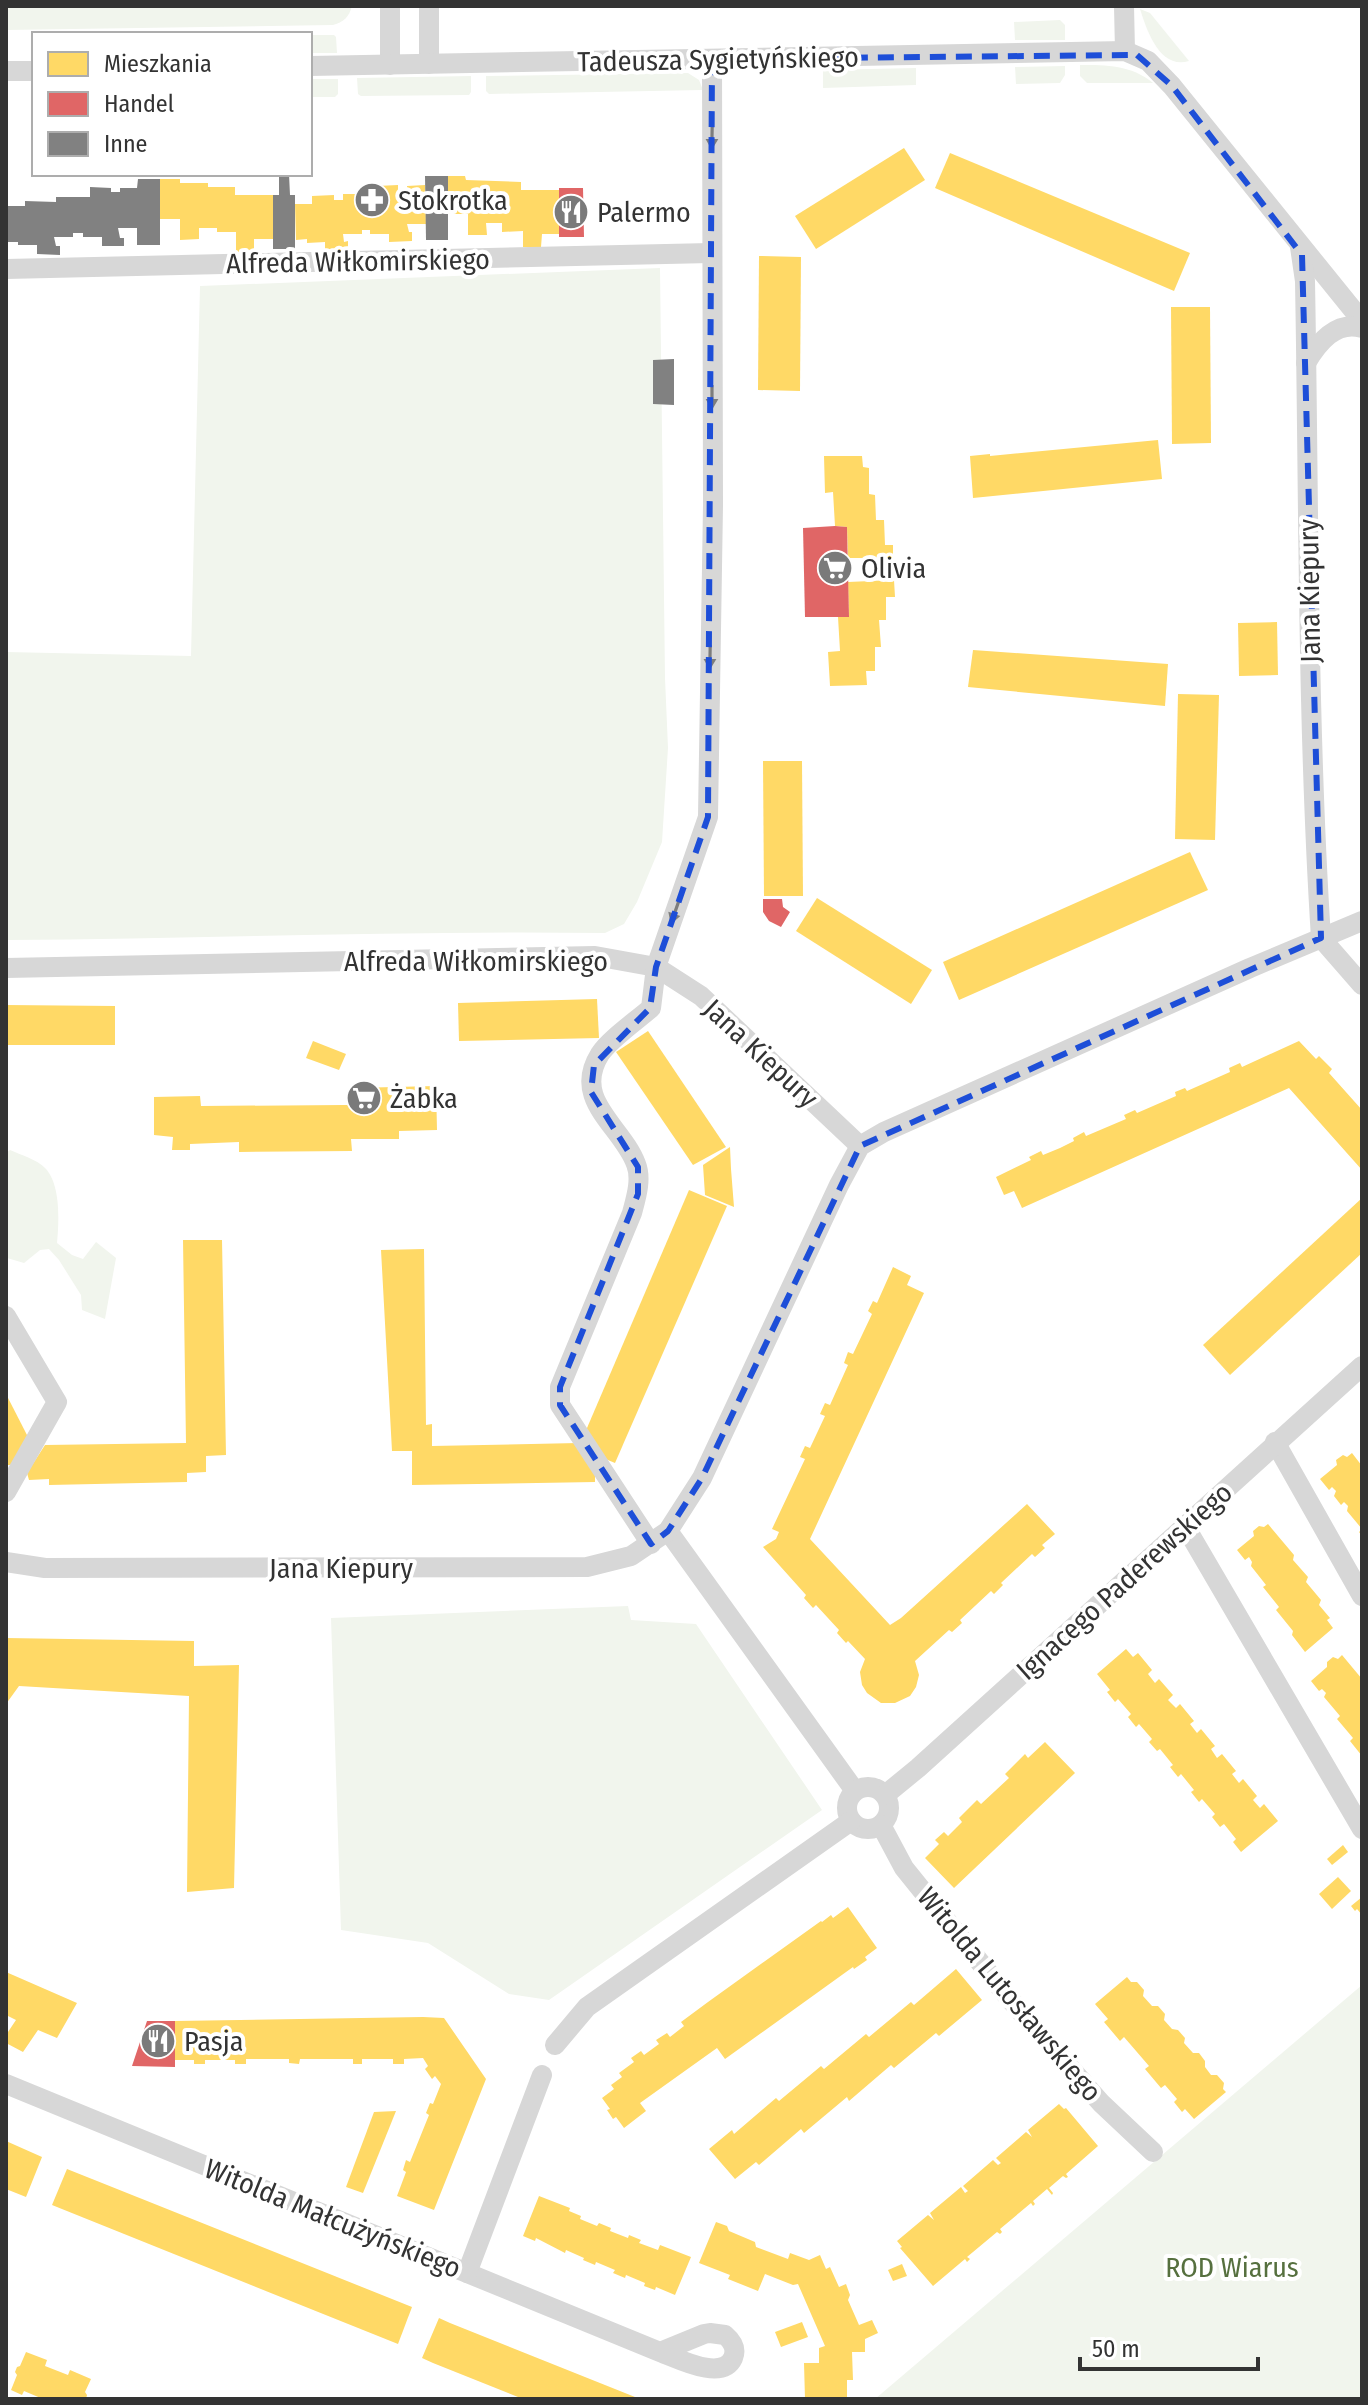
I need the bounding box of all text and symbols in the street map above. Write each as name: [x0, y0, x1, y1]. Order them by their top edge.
legend: [32, 32, 312, 176]
street label: Tadeusza Sygietyńskiego: [577, 41, 859, 78]
text: Mieszkania: [104, 50, 212, 78]
text: Handel: [104, 90, 174, 118]
one-way arrow: [706, 125, 718, 150]
text: Inne: [104, 130, 147, 158]
pharmacy icon: Stokrotka: [353, 181, 391, 219]
place label: Stokrotka: [398, 184, 508, 217]
restaurant icon: Palermo: [552, 193, 590, 231]
place label: Palermo: [597, 196, 691, 229]
street label: Alfreda Wiłkomirskiego: [226, 243, 490, 280]
one-way arrow: [706, 385, 718, 410]
street label: Jana Kiepury: [1292, 518, 1327, 663]
supermarket icon: Olivia: [816, 549, 854, 587]
place label: Olivia: [861, 552, 926, 585]
one-way arrow: [704, 645, 717, 670]
one-way arrow: [669, 900, 681, 924]
street label: Alfreda Wiłkomirskiego: [344, 945, 608, 978]
street label: Jana Kiepury: [697, 992, 825, 1115]
supermarket icon: Żabka: [345, 1079, 383, 1117]
place label: Żabka: [390, 1082, 458, 1115]
street label: Ignacego Paderewskiego: [1010, 1476, 1239, 1687]
street label: Jana Kiepury: [269, 1552, 413, 1585]
street label: Witolda Lutosławskiego: [911, 1881, 1109, 2108]
restaurant icon: Pasja: [139, 2022, 177, 2060]
place label: Pasja: [184, 2025, 243, 2058]
street label: Witolda Małcużyńskiego: [200, 2152, 466, 2285]
park label: ROD Wiarus: [1165, 2251, 1299, 2284]
scale bar: [1080, 2321, 1258, 2371]
text: 50 m: [1092, 2335, 1140, 2363]

